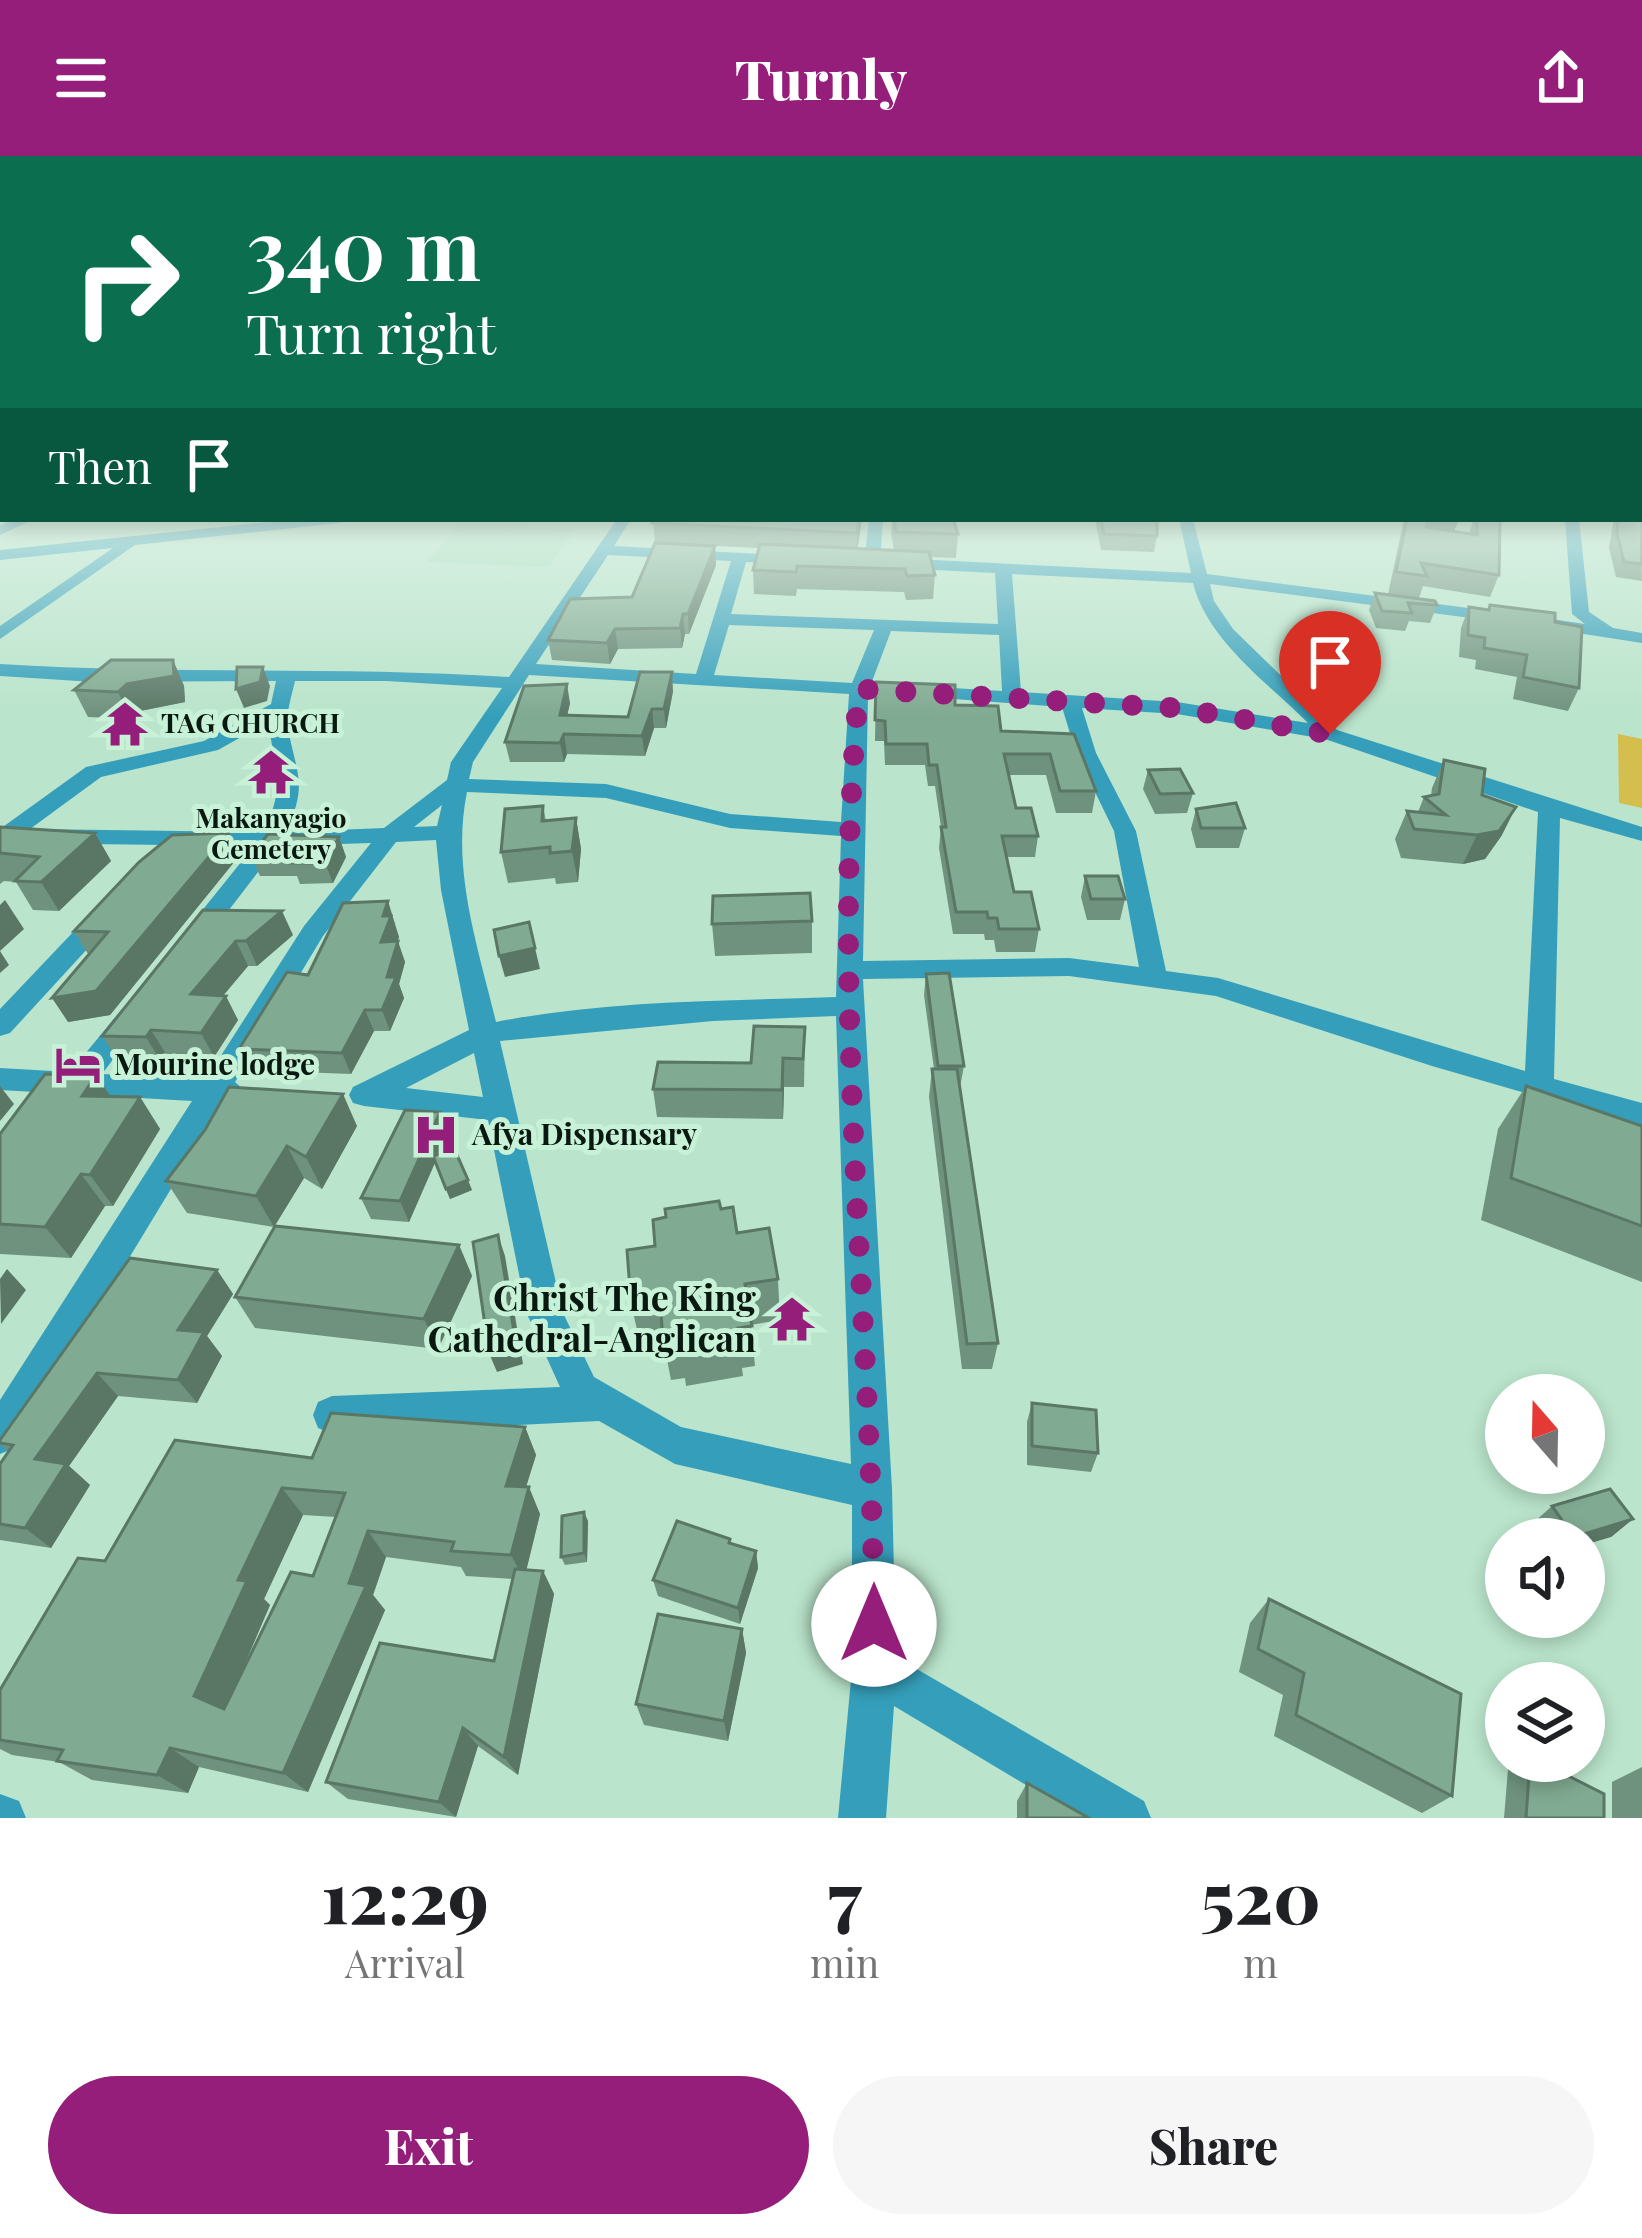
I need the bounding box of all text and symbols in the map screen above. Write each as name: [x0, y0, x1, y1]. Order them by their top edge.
text: Turnly: [735, 42, 907, 114]
icon: menu: [48, 45, 114, 111]
icon: share: [1528, 45, 1594, 111]
text: 340 m: [246, 190, 481, 302]
icon: right: [48, 204, 204, 360]
text: Turn right: [246, 297, 496, 369]
icon: arrive: [176, 432, 242, 498]
text: Then: [48, 435, 152, 495]
pin: [1279, 611, 1381, 734]
icon: arrive: [1297, 629, 1363, 695]
temple icon: TAG CHURCH: [100, 699, 150, 749]
place label: TAG CHURCH: [161, 704, 340, 740]
temple icon: Makanyagio Cemetery: [246, 747, 296, 797]
place label: Makanyagio Cemetery: [195, 799, 347, 866]
hotel icon: Mourine lodge: [53, 1040, 103, 1090]
place label: Mourine lodge: [114, 1043, 315, 1083]
hospital icon: Afya Dispensary: [411, 1110, 461, 1160]
place label: Afya Dispensary: [471, 1113, 698, 1153]
place label: Christ The King Cathedral-Anglican: [427, 1272, 756, 1361]
temple icon: Christ The King Cathedral-Anglican: [767, 1294, 817, 1344]
north arrow: [1485, 1374, 1605, 1494]
map controls: [1485, 1374, 1605, 1782]
button: sound: [1485, 1518, 1605, 1638]
position arrow: [811, 1561, 937, 1687]
button: layers: [1485, 1662, 1605, 1782]
text: 12:29: [321, 1846, 489, 1942]
text: 7: [828, 1846, 862, 1942]
text: 520: [1200, 1846, 1321, 1942]
text: Arrival: [345, 1936, 465, 1988]
text: min: [810, 1936, 879, 1988]
text: m: [1243, 1936, 1278, 1988]
button: Exit: [48, 2076, 809, 2214]
button: Share: [833, 2076, 1594, 2214]

